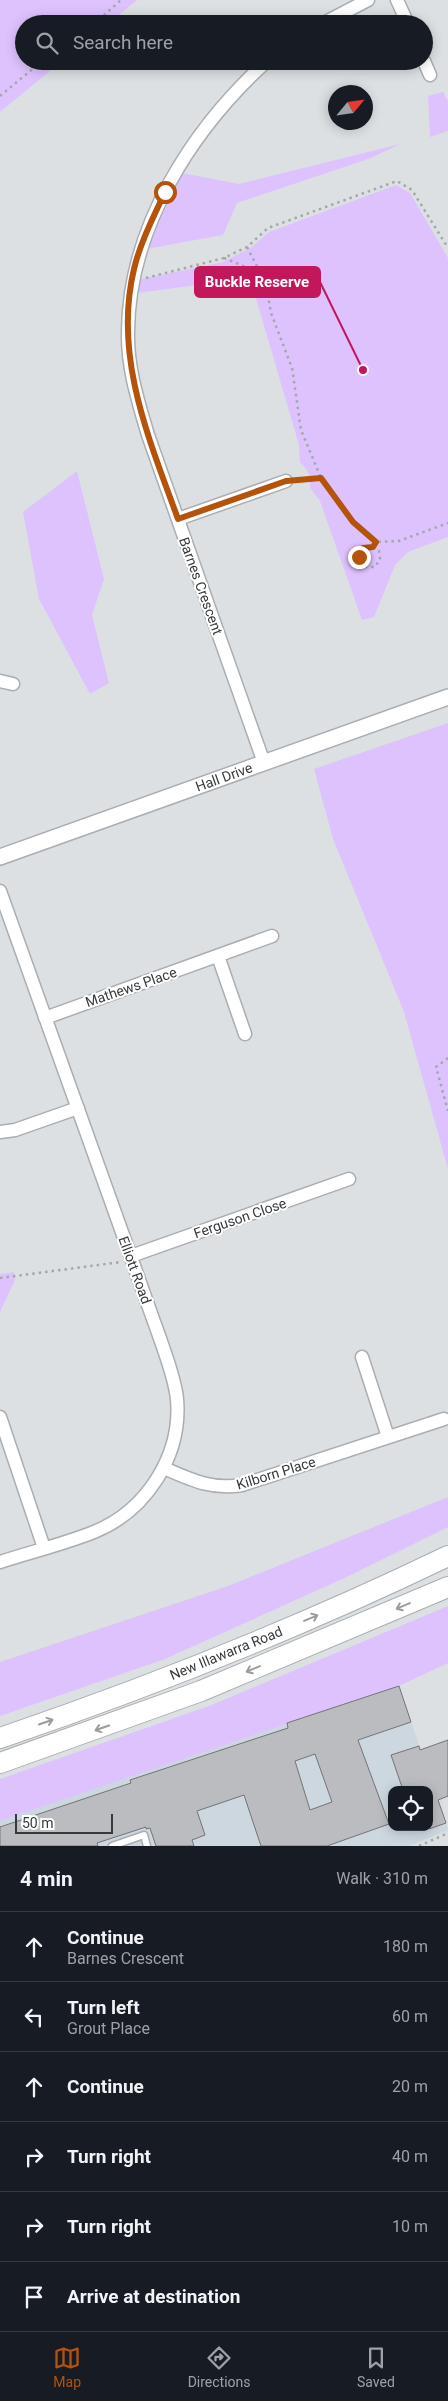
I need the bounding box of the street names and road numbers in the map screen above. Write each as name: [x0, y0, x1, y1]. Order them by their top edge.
street label: Barnes Crescent: [176, 535, 226, 637]
street label: Hall Drive: [193, 759, 255, 795]
street label: Mathews Place: [83, 964, 179, 1010]
street label: Ferguson Close: [192, 1195, 288, 1241]
street label: Elliott Road: [115, 1234, 155, 1306]
street label: Kilborn Place: [234, 1453, 318, 1493]
street label: New Illawarra Road: [167, 1623, 285, 1683]

